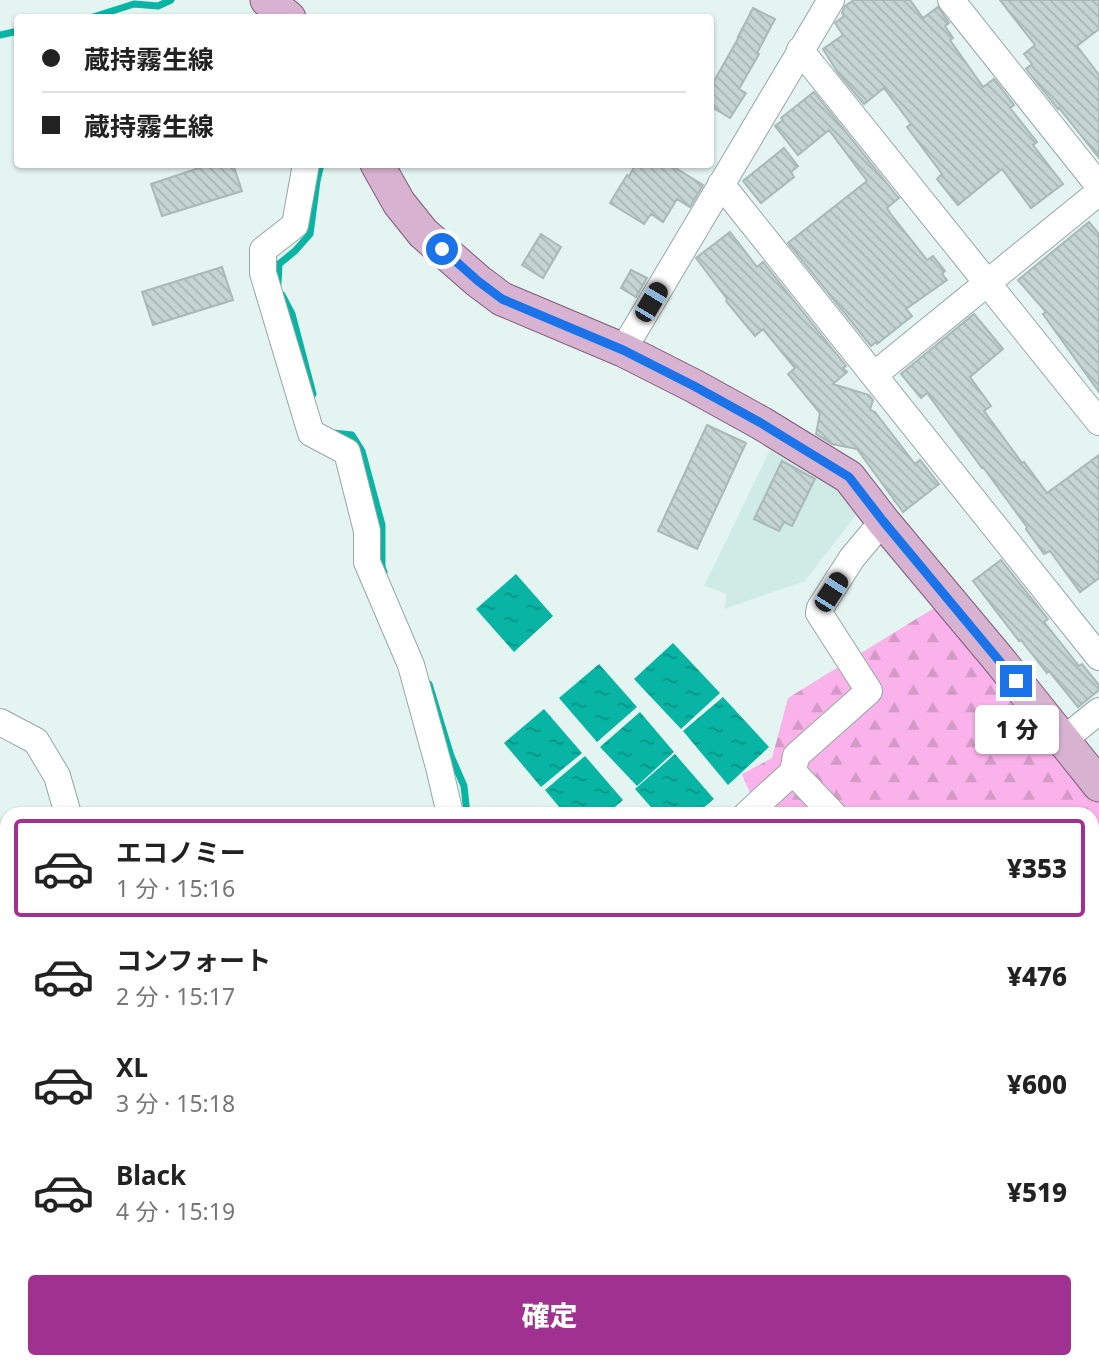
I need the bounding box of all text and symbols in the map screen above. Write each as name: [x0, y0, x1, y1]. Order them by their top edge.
text: 蔵持霧生線: [84, 41, 214, 77]
text: 蔵持霧生線: [84, 108, 214, 144]
route start: [426, 233, 458, 265]
car: [632, 279, 671, 325]
car: [811, 569, 852, 615]
route end: [1000, 665, 1032, 697]
callout: 1 分: [974, 706, 1058, 754]
text: 1 分: [996, 713, 1038, 745]
text: エコノミー: [116, 834, 246, 870]
icon: car: [32, 837, 95, 900]
text: ¥353: [1007, 850, 1067, 886]
text: 1 分 · 15:16: [116, 872, 235, 904]
text: コンフォート: [116, 942, 271, 978]
icon: car: [32, 945, 95, 1008]
text: ¥476: [1007, 958, 1067, 994]
text: 2 分 · 15:17: [116, 980, 235, 1012]
text: XL: [116, 1049, 148, 1085]
icon: car: [32, 1053, 95, 1116]
text: ¥600: [1007, 1066, 1067, 1102]
text: 3 分 · 15:18: [116, 1087, 235, 1119]
text: Black: [116, 1157, 186, 1193]
icon: car: [32, 1161, 95, 1224]
text: ¥519: [1007, 1174, 1067, 1210]
text: 4 分 · 15:19: [116, 1195, 235, 1227]
button: 確定: [28, 1275, 1071, 1355]

